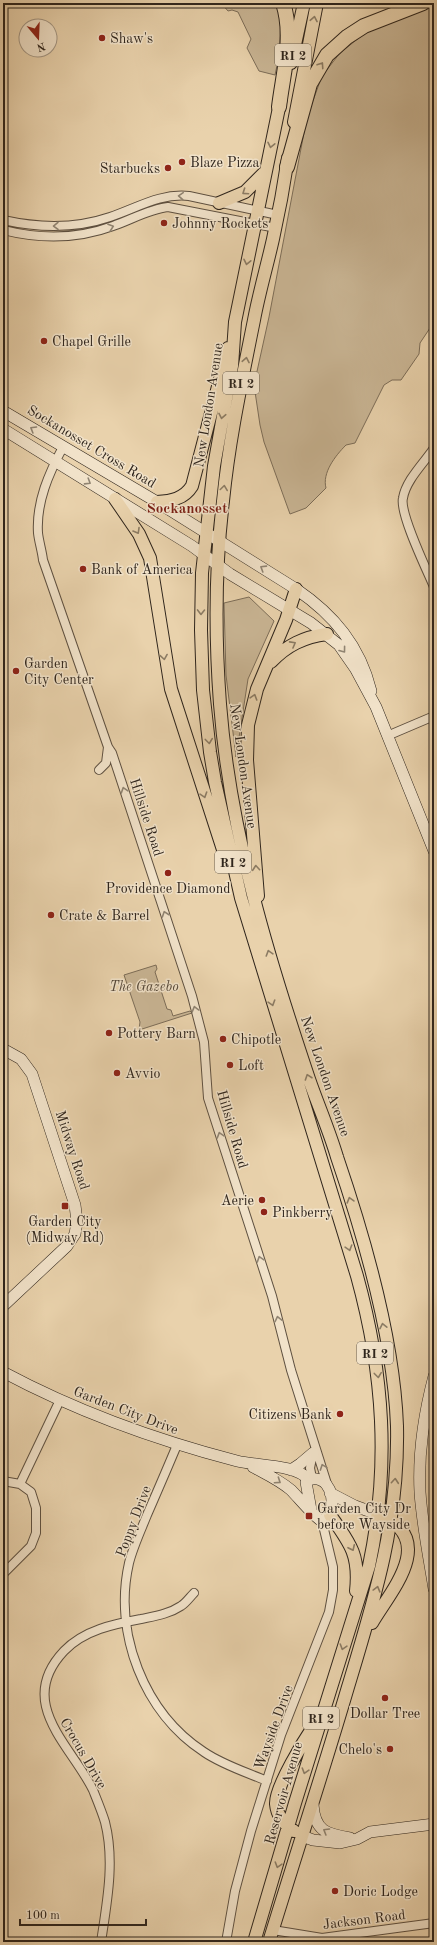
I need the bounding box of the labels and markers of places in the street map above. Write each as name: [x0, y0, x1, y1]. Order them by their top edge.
place label: Shaw's: [110, 32, 153, 46]
marker: Shaw's: [97, 33, 107, 43]
place label: Blaze Pizza: [190, 156, 259, 170]
marker: Blaze Pizza: [177, 157, 187, 167]
place label: Starbucks: [100, 162, 160, 176]
marker: Starbucks: [163, 163, 173, 173]
place label: Johnny Rockets: [172, 217, 268, 231]
marker: Johnny Rockets: [159, 218, 169, 228]
place label: Chapel Grille: [52, 335, 131, 349]
marker: Chapel Grille: [39, 336, 49, 346]
place label: Bank of America: [91, 563, 193, 577]
marker: Bank of America: [78, 564, 88, 574]
place label: Garden City Center: [24, 657, 94, 687]
marker: Garden City Center: [11, 666, 21, 676]
marker: Providence Diamond: [163, 868, 173, 878]
place label: Providence Diamond: [105, 882, 231, 896]
place label: Crate & Barrel: [59, 909, 150, 923]
marker: Crate & Barrel: [46, 910, 56, 920]
place label: Pottery Barn: [117, 1027, 196, 1041]
marker: Pottery Barn: [104, 1028, 114, 1038]
place label: Chipotle: [231, 1033, 281, 1047]
marker: Chipotle: [218, 1034, 228, 1044]
place label: Loft: [238, 1059, 264, 1073]
marker: Loft: [225, 1060, 235, 1070]
place label: Avvio: [125, 1067, 160, 1081]
marker: Avvio: [112, 1068, 122, 1078]
place label: Aerie: [221, 1194, 254, 1208]
marker: Aerie: [257, 1195, 267, 1205]
marker: Garden City (Midway Rd): [60, 1201, 70, 1211]
place label: Pinkberry: [272, 1206, 333, 1220]
marker: Pinkberry: [259, 1207, 269, 1217]
place label: Garden City (Midway Rd): [26, 1215, 104, 1245]
place label: Citizens Bank: [249, 1408, 332, 1422]
marker: Citizens Bank: [335, 1409, 345, 1419]
place label: Garden City Dr before Wayside: [317, 1502, 411, 1532]
marker: Garden City Dr before Wayside: [304, 1511, 314, 1521]
marker: Dollar Tree: [380, 1693, 390, 1703]
place label: Dollar Tree: [350, 1707, 420, 1721]
place label: Chelo's: [338, 1743, 382, 1757]
marker: Chelo's: [385, 1744, 395, 1754]
place label: Doric Lodge: [343, 1885, 418, 1899]
marker: Doric Lodge: [330, 1886, 340, 1896]

